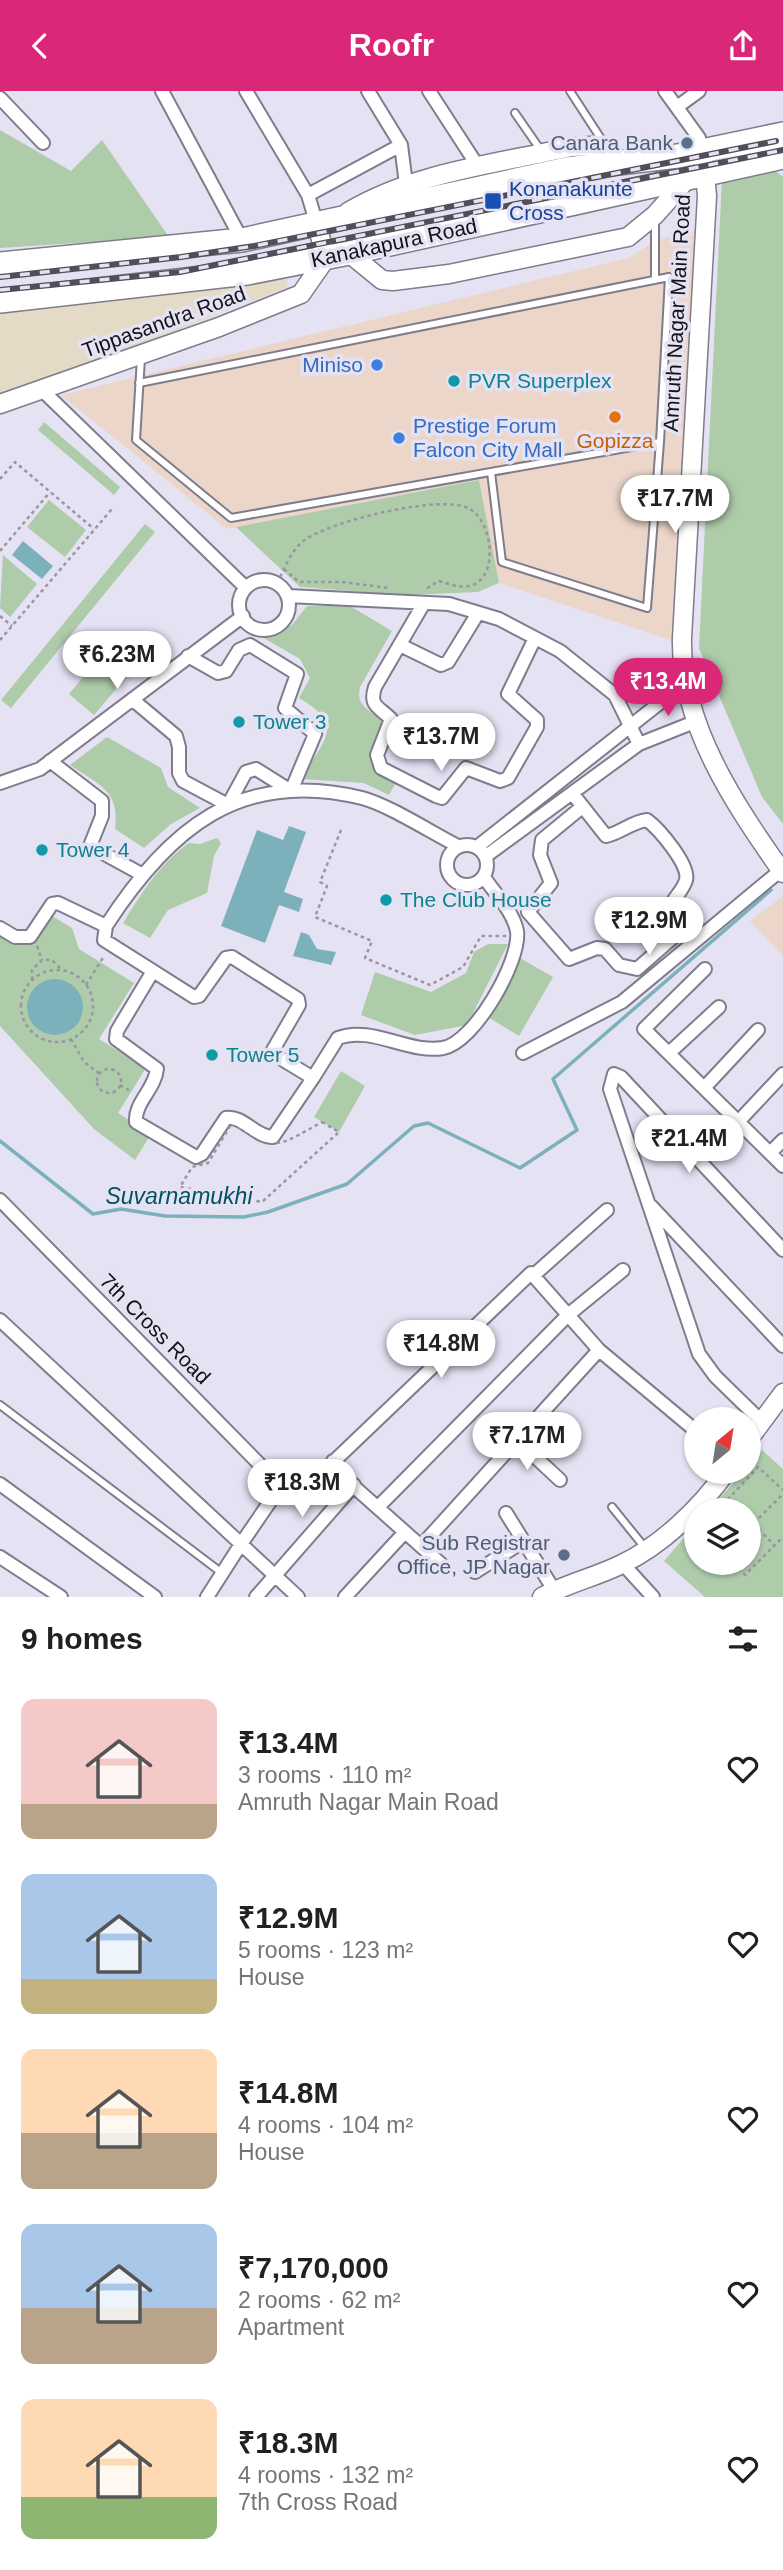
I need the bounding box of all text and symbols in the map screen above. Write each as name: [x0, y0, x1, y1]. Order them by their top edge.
icon: back: [21, 27, 59, 65]
text: Roofr: [349, 27, 434, 63]
icon: share: [724, 27, 762, 65]
place label: Canara Bank: [550, 131, 673, 154]
marker: Canara Bank: [679, 135, 695, 151]
place label: Konanakunte Cross: [509, 177, 633, 224]
marker: Konanakunte Cross: [483, 191, 503, 211]
street label: Amruth Nagar Main Road: [659, 193, 694, 432]
street label: Kanakapura Road: [309, 214, 479, 271]
street label: Tippasandra Road: [79, 281, 249, 362]
place label: Miniso: [302, 353, 363, 376]
marker: Miniso: [369, 357, 385, 373]
place label: PVR Superplex: [468, 369, 612, 392]
marker: PVR Superplex: [446, 373, 462, 389]
marker: Gopizza: [607, 409, 623, 425]
place label: Prestige Forum Falcon City Mall: [413, 414, 562, 461]
place label: Gopizza: [576, 429, 654, 452]
marker: Prestige Forum Falcon City Mall: [391, 430, 407, 446]
pin: ₹17.7M: [618, 475, 732, 535]
text: ₹17.7M: [636, 485, 714, 511]
pin: ₹6.23M: [60, 631, 174, 691]
text: ₹6.23M: [78, 641, 156, 667]
pin: ₹13.4M: [611, 659, 725, 718]
text: ₹13.4M: [629, 668, 707, 694]
place label: Tower 3: [253, 710, 327, 733]
pin: ₹13.7M: [384, 713, 498, 773]
marker: Tower 3: [231, 714, 247, 730]
text: ₹13.7M: [402, 723, 480, 749]
place label: Tower 4: [56, 838, 130, 861]
marker: Tower 4: [34, 842, 50, 858]
place label: The Club House: [400, 888, 552, 911]
marker: The Club House: [378, 892, 394, 908]
pin: ₹12.9M: [592, 897, 706, 957]
text: ₹12.9M: [610, 907, 688, 933]
place label: Tower 5: [226, 1043, 300, 1066]
marker: Tower 5: [204, 1047, 220, 1063]
pin: ₹21.4M: [632, 1115, 746, 1175]
text: ₹21.4M: [650, 1125, 728, 1151]
water label: Suvarnamukhi: [105, 1183, 253, 1209]
street label: 7th Cross Road: [96, 1269, 215, 1388]
pin: ₹14.8M: [384, 1321, 498, 1380]
text: ₹14.8M: [402, 1330, 480, 1356]
north arrow: [684, 1407, 761, 1484]
map controls: [684, 1407, 761, 1575]
pin: ₹7.17M: [470, 1413, 584, 1472]
text: ₹7.17M: [488, 1422, 566, 1448]
pin: ₹18.3M: [245, 1459, 359, 1519]
text: ₹18.3M: [263, 1469, 341, 1495]
button: layers: [684, 1498, 761, 1575]
place label: Sub Registrar Office, JP Nagar: [397, 1531, 550, 1578]
marker: Sub Registrar Office, JP Nagar: [556, 1547, 572, 1563]
icon: filters: [724, 1620, 762, 1658]
text: 9 homes: [21, 1622, 143, 1655]
text: ₹13.4M: [238, 1726, 339, 1759]
icon: home: [77, 1727, 161, 1811]
icon: heart: [724, 1750, 762, 1788]
text: 3 rooms · 110 m²: [238, 1762, 411, 1788]
text: Amruth Nagar Main Road: [238, 1789, 499, 1815]
text: ₹12.9M: [238, 1901, 339, 1934]
icon: home: [77, 1902, 161, 1986]
icon: heart: [724, 1925, 762, 1963]
text: 5 rooms · 123 m²: [238, 1937, 413, 1963]
text: House: [238, 1964, 304, 1990]
text: ₹14.8M: [238, 2076, 339, 2109]
icon: home: [77, 2077, 161, 2161]
icon: heart: [724, 2100, 762, 2138]
text: 4 rooms · 104 m²: [238, 2112, 413, 2138]
text: House: [238, 2139, 304, 2165]
text: ₹7,170,000: [238, 2251, 389, 2284]
icon: home: [77, 2252, 161, 2336]
icon: heart: [724, 2275, 762, 2313]
text: 2 rooms · 62 m²: [238, 2287, 400, 2313]
text: Apartment: [238, 2314, 344, 2340]
text: ₹18.3M: [238, 2426, 339, 2459]
icon: home: [77, 2427, 161, 2511]
icon: heart: [724, 2450, 762, 2488]
text: 4 rooms · 132 m²: [238, 2462, 413, 2488]
text: 7th Cross Road: [238, 2489, 398, 2515]

